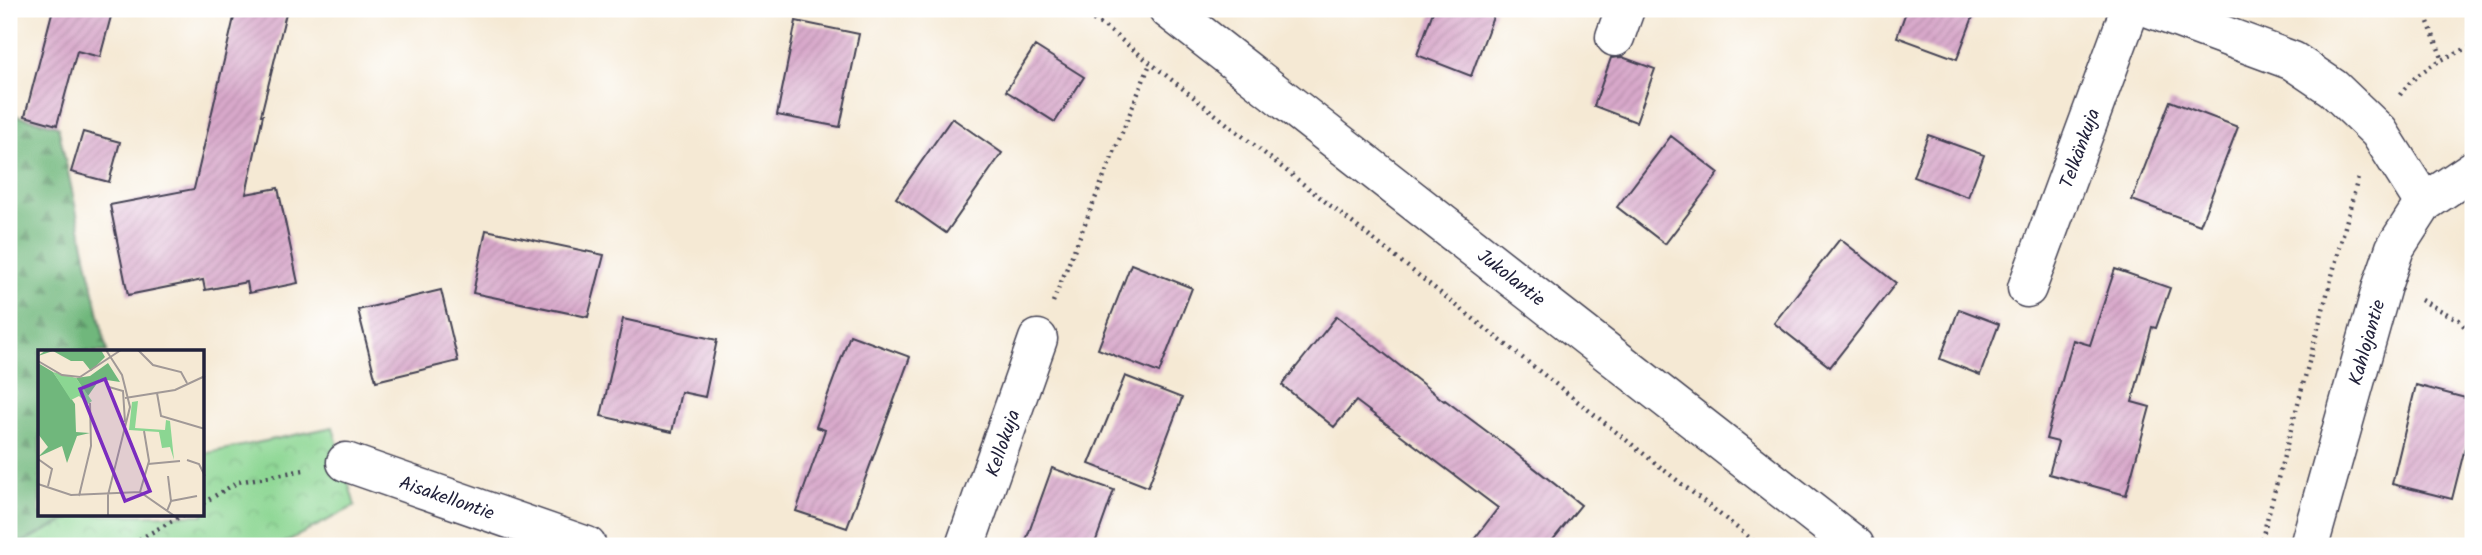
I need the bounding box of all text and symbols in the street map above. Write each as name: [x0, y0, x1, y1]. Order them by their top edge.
street label: Telkänkuja: [2053, 104, 2109, 193]
street label: Jukolantie: [1470, 242, 1552, 315]
street label: Kahlojantie: [2341, 296, 2395, 389]
inset map: [38, 350, 205, 516]
street label: Kellokuja: [978, 406, 1029, 481]
street label: Aisakellontie: [395, 469, 498, 529]

